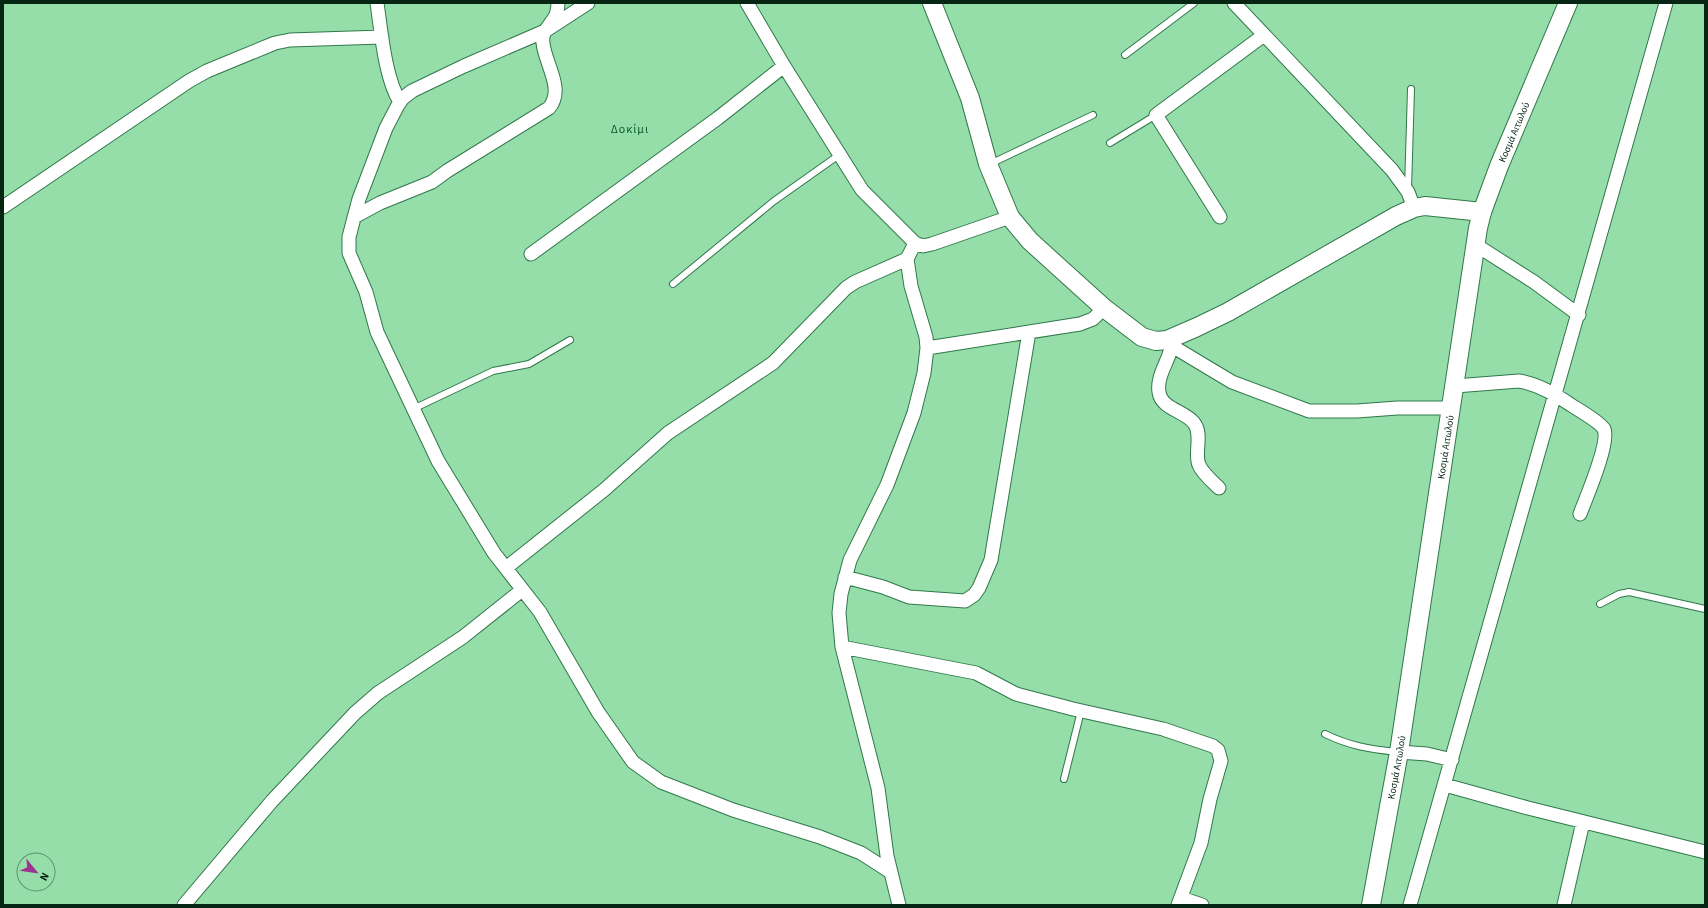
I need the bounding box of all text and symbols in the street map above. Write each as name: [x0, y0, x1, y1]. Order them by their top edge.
street label: Κοσμά Αιτωλού: [1495, 100, 1533, 165]
district label: Δοκίμι: [611, 121, 649, 138]
street label: Κοσμά Αιτωλού: [1434, 414, 1458, 480]
street label: Κοσμά Αιτωλού: [1385, 735, 1409, 800]
north arrow: [16, 852, 56, 892]
text: N: [36, 870, 53, 883]

